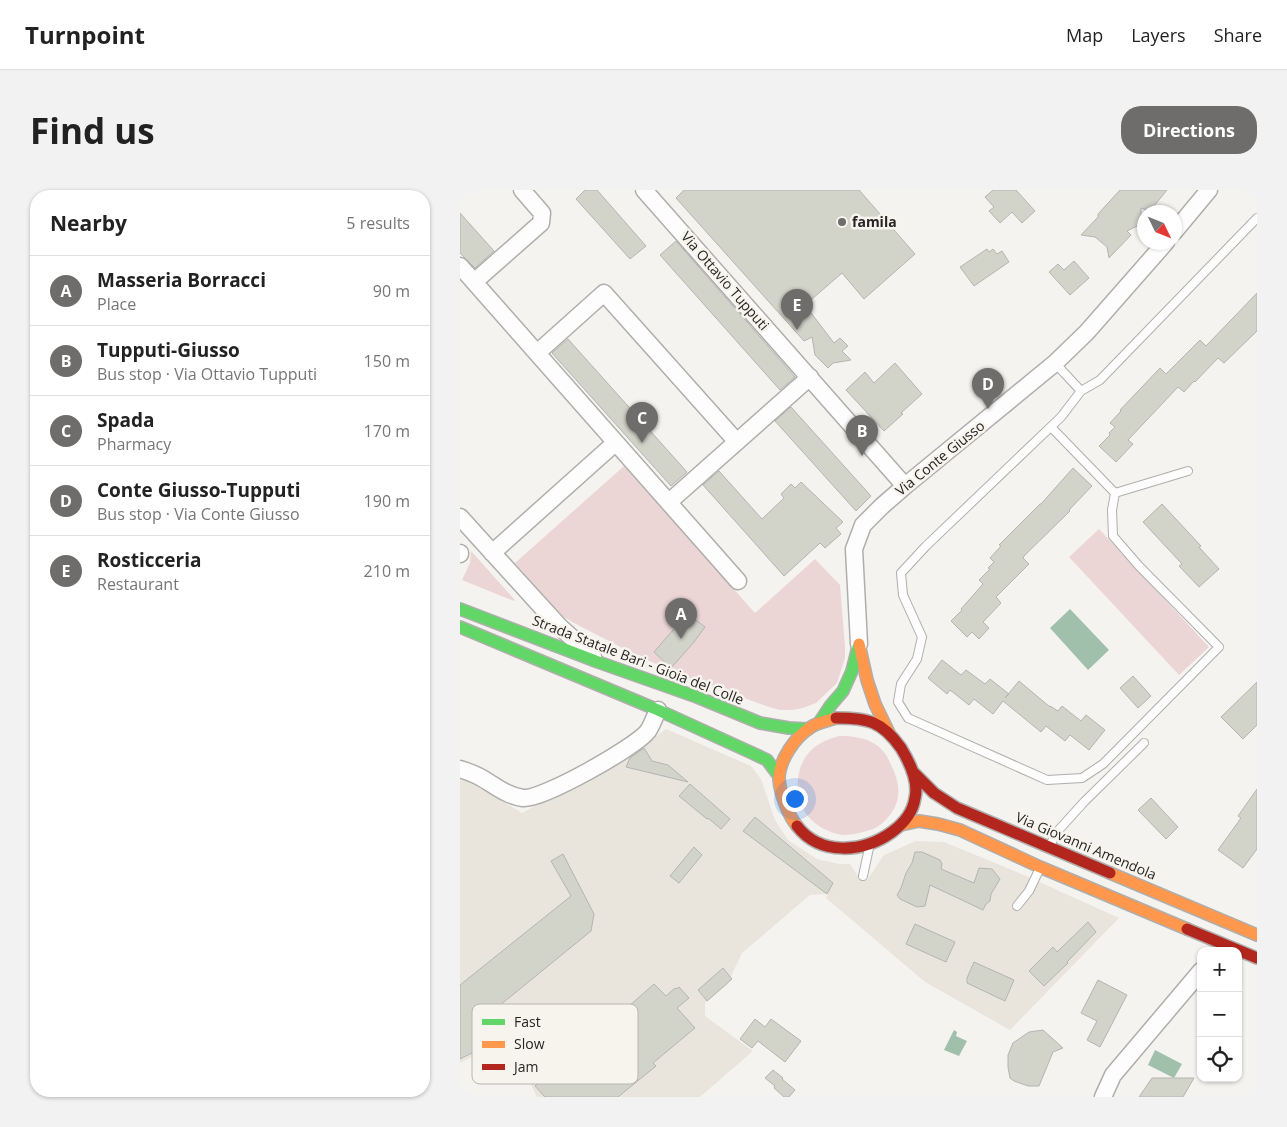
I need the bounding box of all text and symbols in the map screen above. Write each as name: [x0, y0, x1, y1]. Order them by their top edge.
text: Turnpoint: [25, 18, 145, 51]
text: Map: [1066, 23, 1103, 47]
text: Layers: [1131, 23, 1186, 47]
text: Share: [1214, 23, 1262, 47]
button: Directions: [1121, 106, 1257, 154]
text: Find us: [30, 107, 155, 154]
north arrow: [1137, 205, 1182, 250]
text: Nearby: [50, 209, 127, 237]
text: 5 results: [346, 212, 410, 234]
place label: famila: [852, 212, 897, 231]
marker: famila: [836, 216, 848, 228]
street label: Via Ottavio Tupputi: [677, 227, 774, 334]
text: Masseria Borracci: [97, 267, 266, 293]
text: A: [60, 280, 72, 302]
text: 90 m: [373, 280, 410, 302]
pin: E: [781, 289, 813, 330]
text: Place: [97, 293, 136, 315]
text: Tupputi-Giusso: [97, 337, 240, 363]
text: B: [61, 350, 71, 372]
text: 150 m: [364, 350, 410, 372]
text: Bus stop · Via Ottavio Tupputi: [97, 363, 317, 385]
pin: D: [972, 368, 1004, 409]
pin: C: [626, 402, 658, 443]
text: Spada: [97, 407, 154, 433]
pin: B: [846, 415, 878, 456]
street label: Via Conte Giusso: [891, 416, 988, 500]
text: C: [61, 420, 71, 442]
text: 170 m: [364, 420, 410, 442]
text: Pharmacy: [97, 433, 171, 455]
text: Conte Giusso-Tupputi: [97, 477, 301, 503]
text: D: [60, 490, 72, 512]
text: 190 m: [364, 490, 410, 512]
text: Bus stop · Via Conte Giusso: [97, 503, 300, 525]
text: Rosticceria: [97, 547, 201, 573]
text: E: [62, 560, 70, 582]
text: 210 m: [364, 560, 410, 582]
text: Restaurant: [97, 573, 179, 595]
pin: A: [665, 598, 697, 639]
street label: Strada Statale Bari - Gioia del Colle: [530, 610, 747, 709]
your location: [782, 786, 808, 812]
street label: Via Giovanni Amendola: [1013, 807, 1159, 884]
map controls: [1197, 947, 1242, 1082]
button: +: [1197, 947, 1242, 992]
button: −: [1197, 992, 1242, 1037]
legend: [472, 1004, 638, 1084]
text: Fast: [514, 1012, 541, 1031]
text: Slow: [514, 1034, 545, 1053]
button: locate: [1197, 1037, 1242, 1082]
text: Jam: [512, 1057, 539, 1076]

